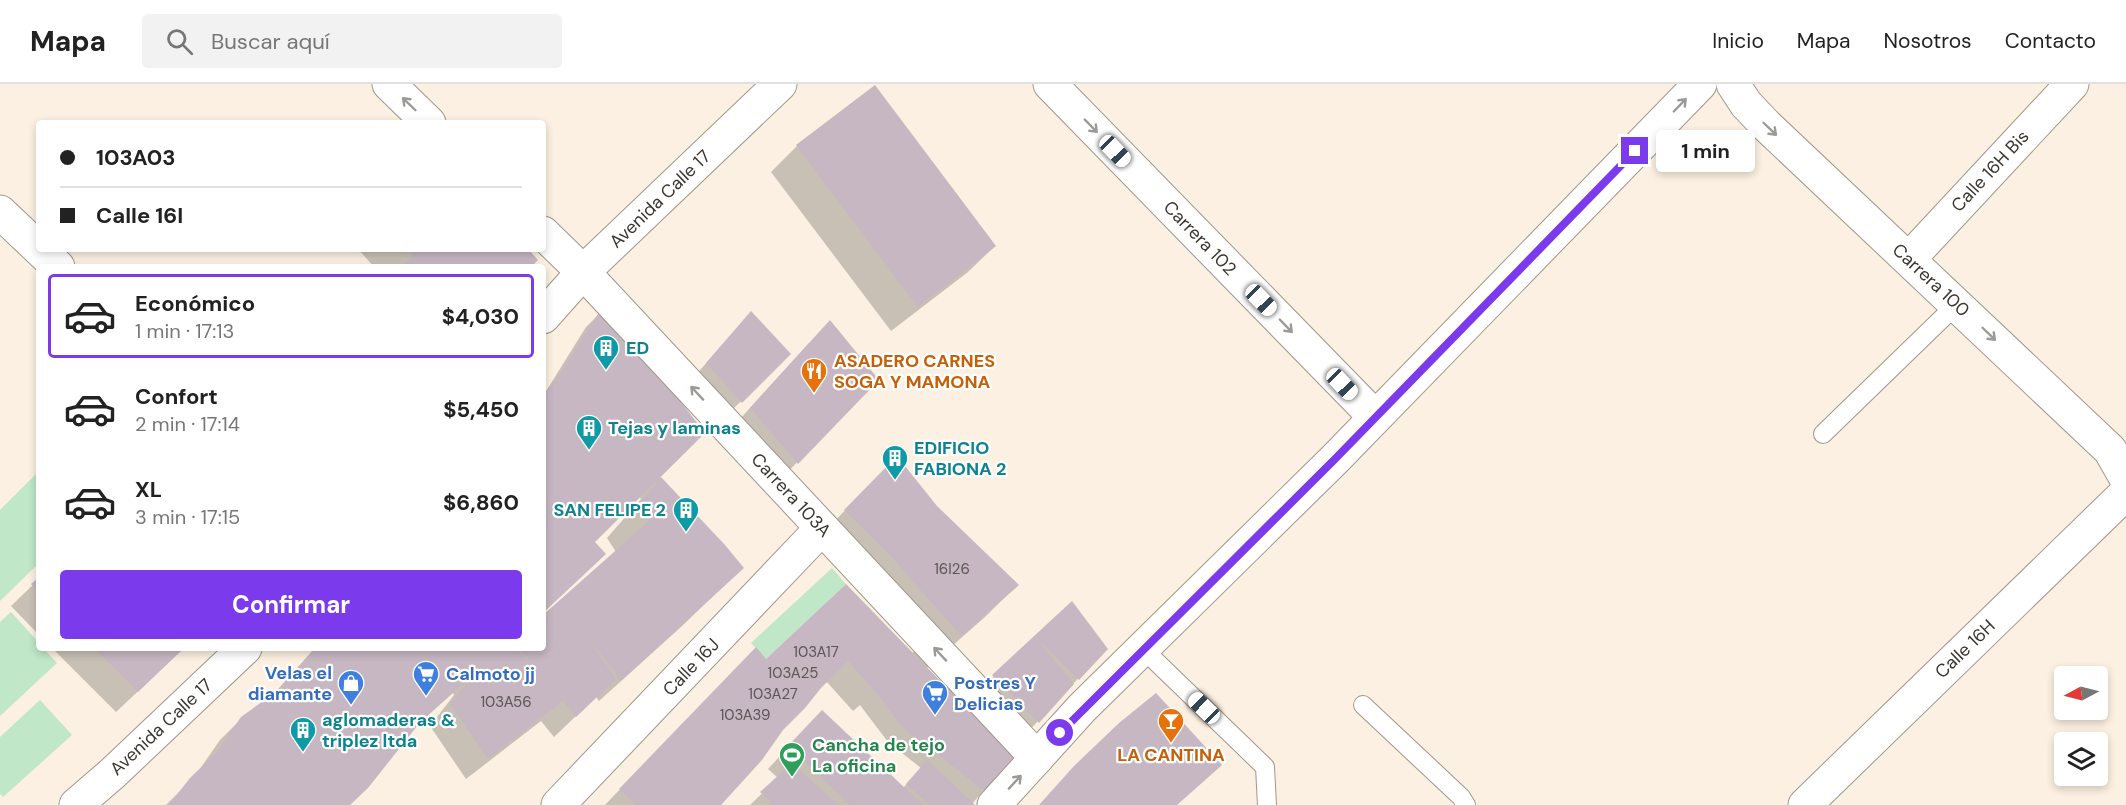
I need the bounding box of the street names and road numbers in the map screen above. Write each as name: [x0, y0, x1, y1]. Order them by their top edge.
street label: Calle 16H Bis: [1946, 125, 2034, 217]
street label: Avenida Calle 17: [604, 145, 716, 253]
street label: Carrera 102: [1158, 195, 1242, 281]
street label: Carrera 100: [1887, 238, 1975, 322]
street label: Carrera 103A: [746, 448, 836, 542]
street label: Calle 16H: [1930, 614, 2000, 684]
street label: Calle 16J: [657, 633, 725, 701]
street label: Avenida Calle 17: [105, 673, 217, 781]

